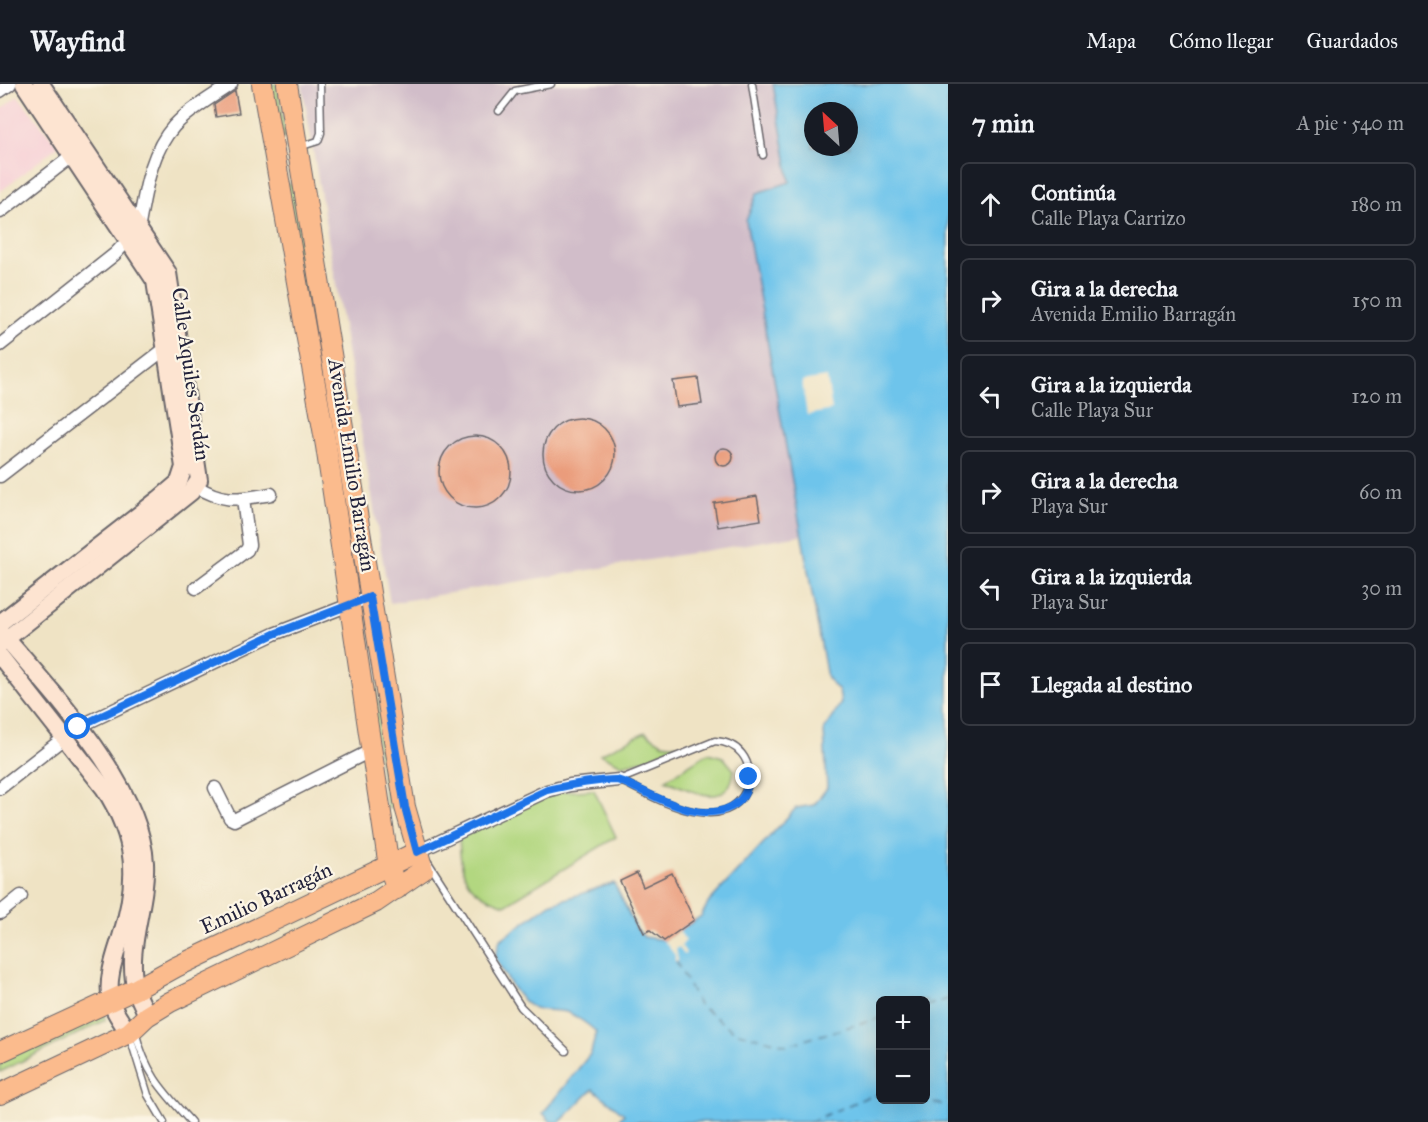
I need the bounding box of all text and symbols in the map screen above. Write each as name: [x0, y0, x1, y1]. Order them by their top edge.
text: Wayfind: [30, 24, 125, 59]
text: Mapa: [1086, 28, 1136, 54]
text: Cómo llegar: [1169, 28, 1273, 54]
text: Guardados: [1306, 28, 1398, 54]
north arrow: [804, 102, 858, 156]
text: 7 min: [972, 107, 1035, 139]
text: A pie · 540 m: [1297, 111, 1404, 135]
text: Continúa: [1031, 179, 1116, 206]
icon: ahead: [974, 188, 1007, 221]
text: 180 m: [1351, 192, 1402, 216]
text: Calle Playa Carrizo: [1031, 206, 1186, 230]
text: Gira a la derecha: [1031, 275, 1178, 302]
icon: right: [974, 284, 1007, 317]
street label: Calle Aquiles Serdán: [166, 286, 216, 462]
text: 150 m: [1352, 288, 1402, 312]
text: Avenida Emilio Barragán: [1031, 302, 1236, 326]
street label: Avenida Emilio Barragán: [322, 356, 382, 573]
text: Gira a la izquierda: [1031, 371, 1192, 398]
icon: left: [974, 380, 1007, 413]
text: 120 m: [1351, 384, 1402, 408]
text: Calle Playa Sur: [1031, 398, 1153, 422]
text: Gira a la derecha: [1031, 467, 1178, 494]
icon: right: [974, 476, 1007, 509]
text: 60 m: [1359, 480, 1402, 504]
text: Playa Sur: [1031, 494, 1108, 518]
text: Gira a la izquierda: [1031, 563, 1192, 590]
icon: left: [974, 572, 1007, 605]
text: 30 m: [1361, 576, 1402, 600]
text: Playa Sur: [1031, 590, 1108, 614]
icon: arrive: [974, 668, 1007, 701]
text: Llegada al destino: [1031, 671, 1192, 698]
route start: [64, 713, 90, 739]
route end: [735, 763, 761, 789]
street label: Emilio Barragán: [196, 856, 336, 940]
map controls: [876, 996, 930, 1104]
button: +: [876, 996, 930, 1050]
button: −: [876, 1050, 930, 1104]

